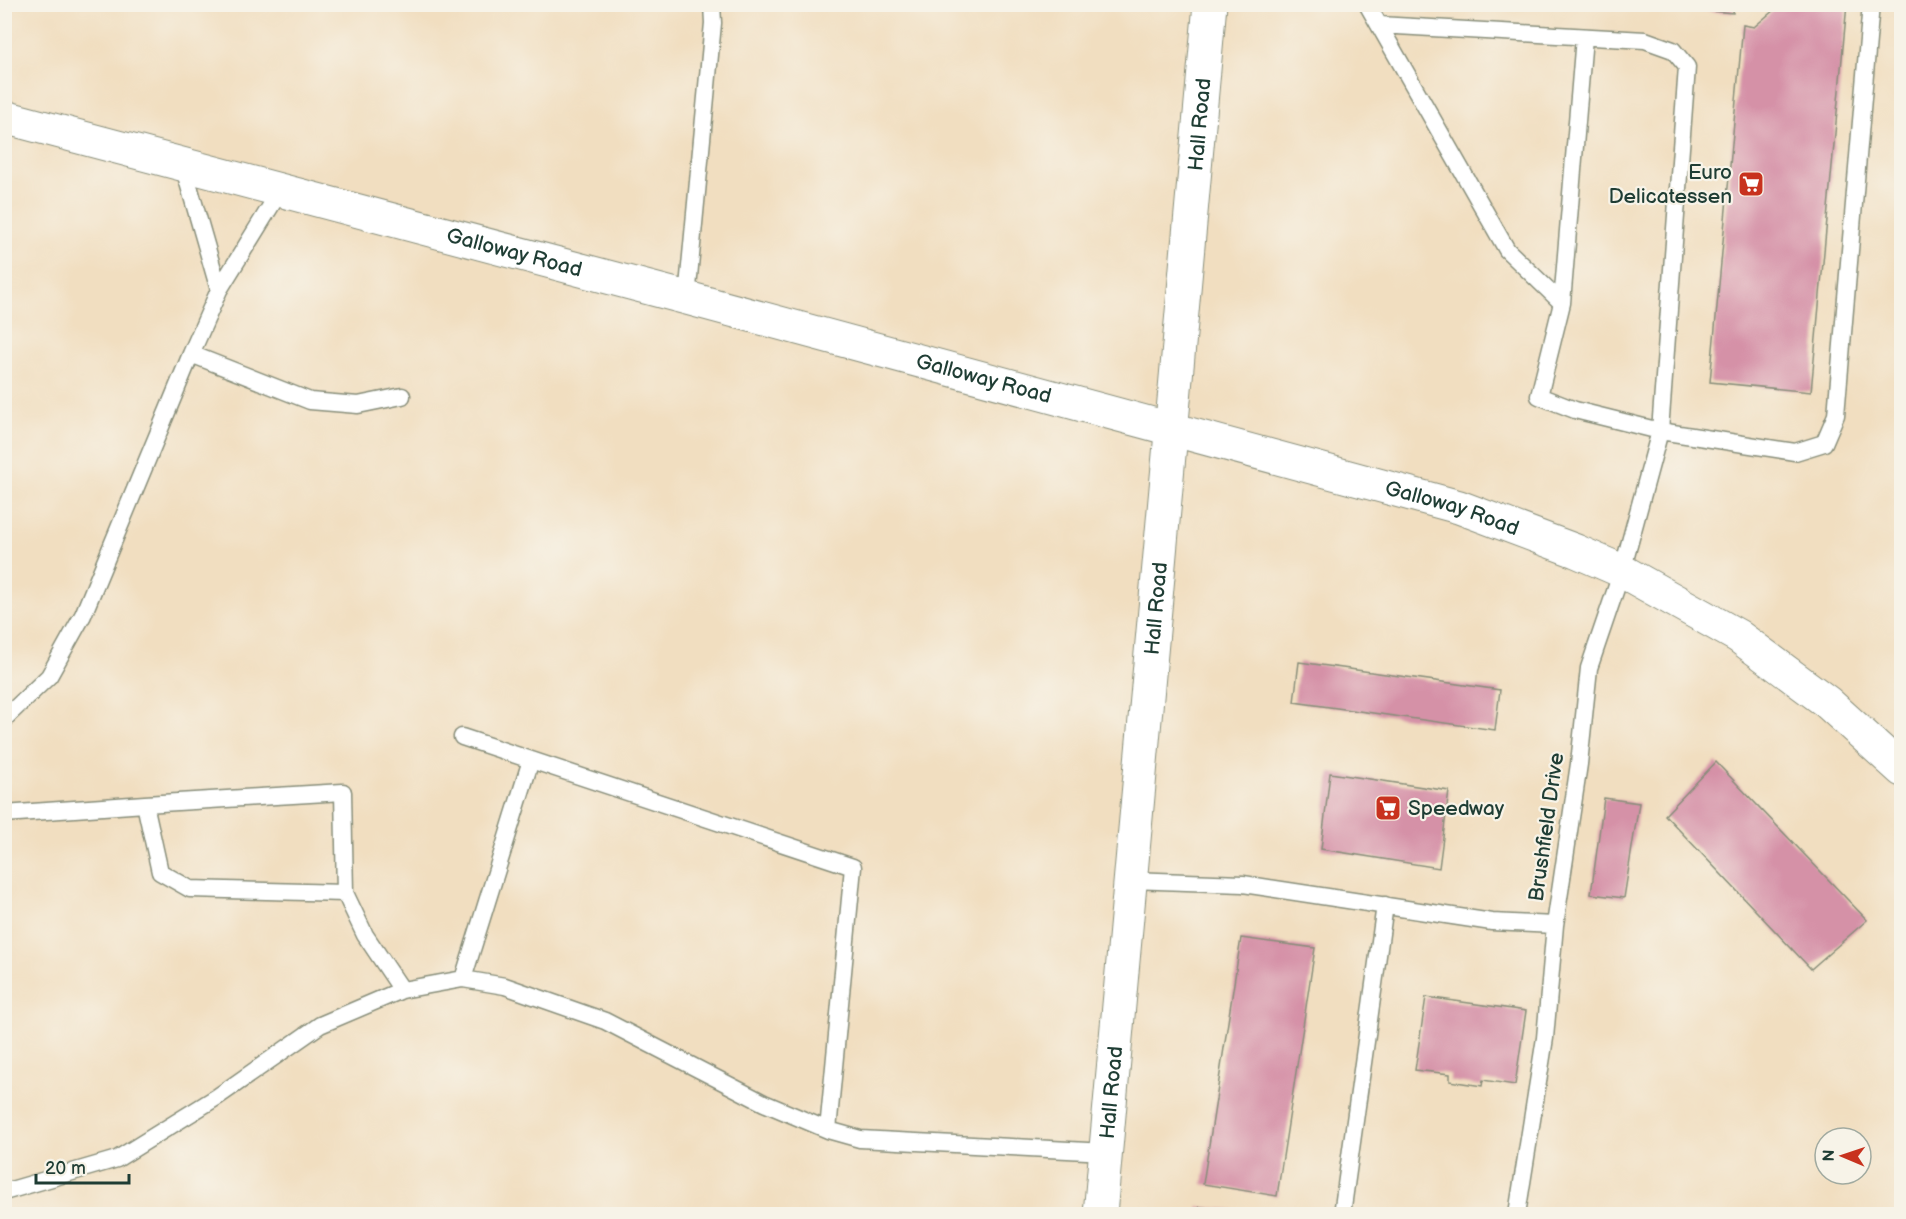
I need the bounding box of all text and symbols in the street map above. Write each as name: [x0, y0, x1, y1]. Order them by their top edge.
street label: Hall Road: [1183, 77, 1216, 172]
place label: Euro Delicatessen: [1609, 160, 1732, 209]
supermarket icon: Euro Delicatessen: [1736, 169, 1766, 199]
street label: Galloway Road: [444, 223, 585, 283]
street label: Galloway Road: [913, 349, 1054, 409]
street label: Galloway Road: [1382, 476, 1522, 541]
street label: Hall Road: [1140, 561, 1173, 656]
street label: Brushfield Drive: [1524, 751, 1569, 903]
supermarket icon: Speedway: [1373, 793, 1403, 823]
place label: Speedway: [1408, 796, 1505, 821]
street label: Hall Road: [1095, 1045, 1128, 1140]
north arrow: [1813, 1126, 1873, 1186]
scale bar: [36, 1147, 129, 1185]
text: N: [1820, 1149, 1839, 1162]
text: 20 m: [45, 1158, 86, 1179]

